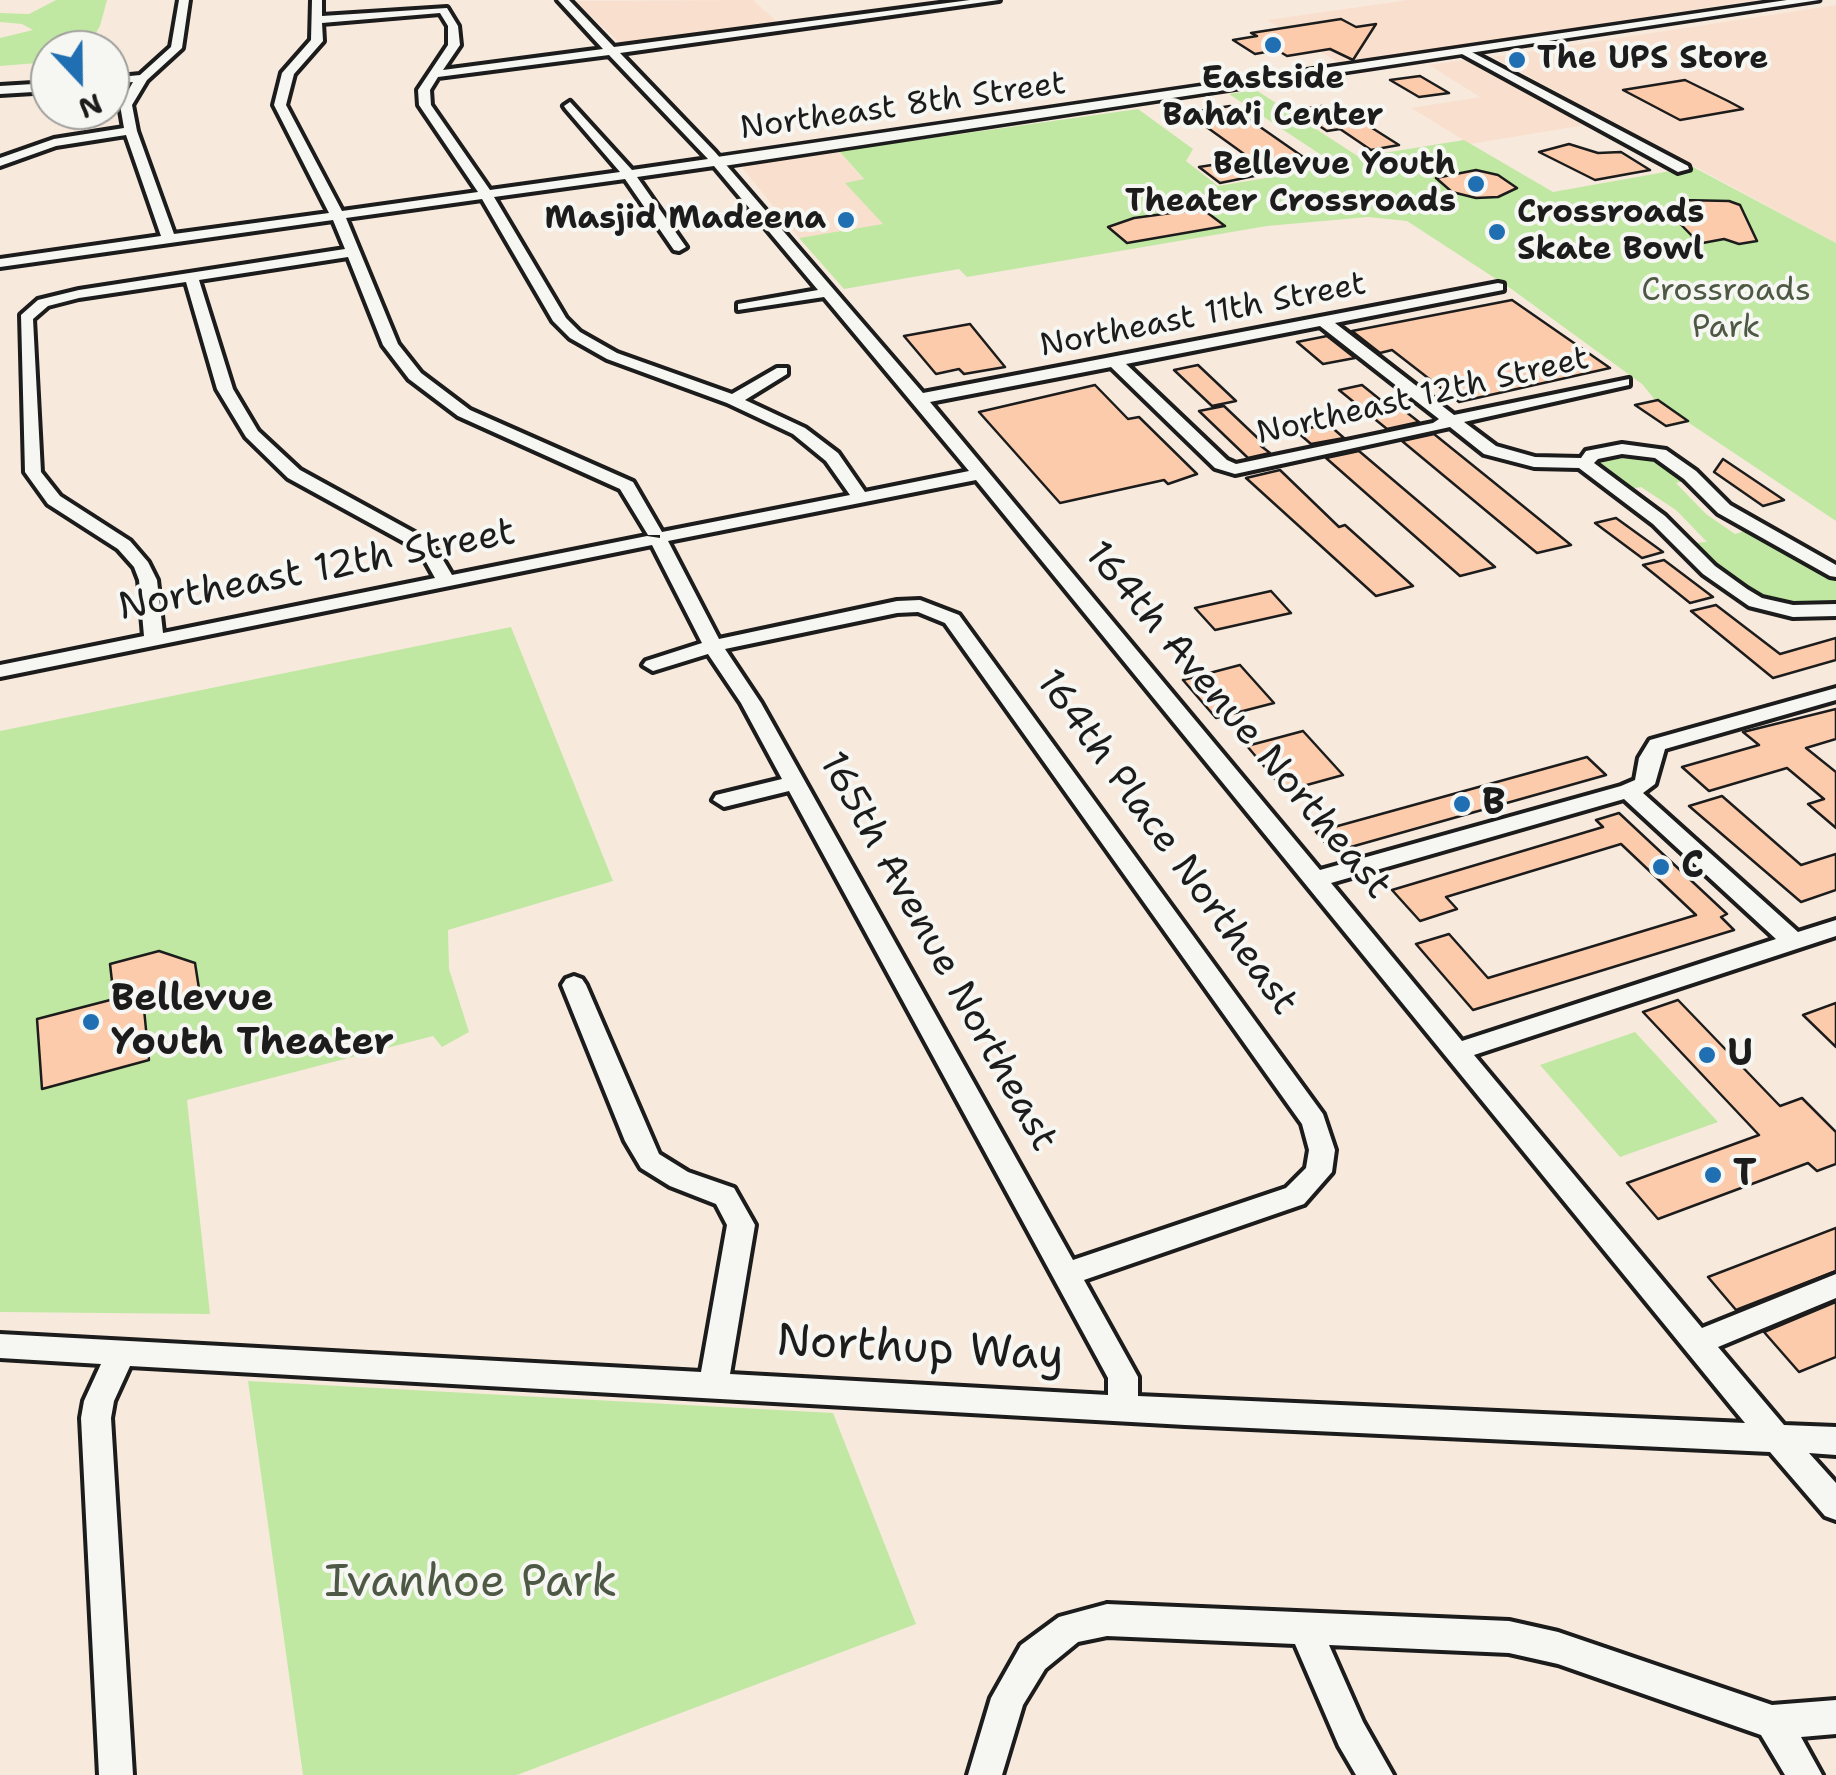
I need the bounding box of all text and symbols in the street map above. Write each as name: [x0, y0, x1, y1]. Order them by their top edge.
north arrow: [30, 30, 130, 130]
marker: Eastside Baha'i Center: [1262, 34, 1284, 56]
place label: The UPS Store: [1537, 41, 1768, 79]
marker: The UPS Store: [1506, 49, 1528, 71]
place label: Eastside Baha'i Center: [1163, 61, 1383, 136]
street label: Northeast 8th Street: [738, 65, 1068, 149]
text: N: [73, 84, 108, 128]
place label: Bellevue Youth Theater Crossroads: [1125, 147, 1456, 222]
marker: Bellevue Youth Theater Crossroads: [1465, 173, 1487, 195]
place label: Crossroads Skate Bowl: [1517, 195, 1704, 270]
place label: Masjid Madeena: [544, 201, 826, 239]
marker: Masjid Madeena: [835, 209, 857, 231]
marker: Crossroads Skate Bowl: [1486, 221, 1508, 243]
street label: Northeast 11th Street: [1037, 266, 1369, 366]
park label: Crossroads Park: [1641, 273, 1811, 348]
street label: Northeast 12th Street: [1253, 340, 1593, 454]
street label: Northeast 12th Street: [115, 510, 519, 632]
street label: 164th Avenue Northeast: [1074, 533, 1400, 909]
street label: 164th Place Northeast: [1025, 662, 1307, 1024]
street label: 165th Avenue Northeast: [808, 745, 1066, 1159]
place label: B: [1482, 781, 1506, 827]
marker: B: [1451, 793, 1473, 815]
place label: C: [1681, 844, 1704, 890]
marker: C: [1650, 856, 1672, 878]
place label: Bellevue Youth Theater: [111, 977, 394, 1066]
marker: Bellevue Youth Theater: [80, 1011, 102, 1033]
place label: U: [1727, 1032, 1753, 1078]
marker: U: [1696, 1044, 1718, 1066]
place label: T: [1733, 1152, 1757, 1198]
marker: T: [1702, 1164, 1724, 1186]
street label: Northup Way: [775, 1316, 1065, 1384]
park label: Ivanhoe Park: [325, 1557, 617, 1611]

